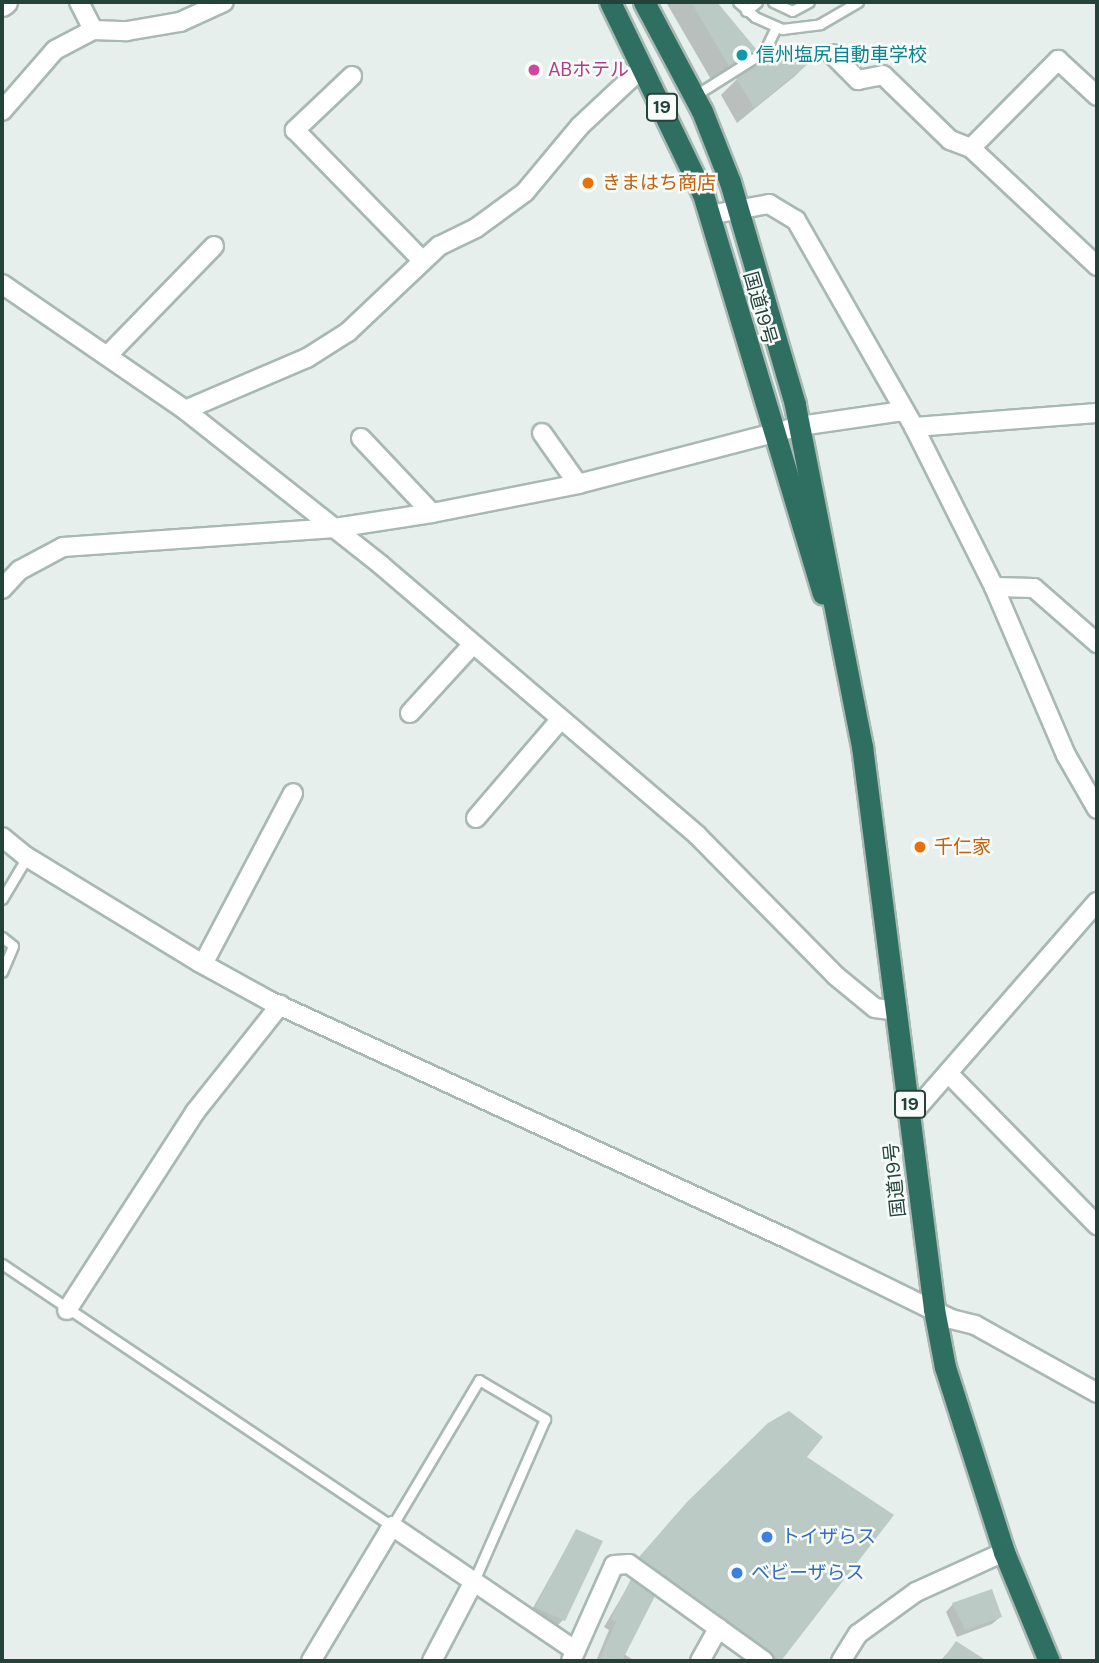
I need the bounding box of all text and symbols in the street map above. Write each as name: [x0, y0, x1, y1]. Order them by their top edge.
place label: 信州塩尻自動車学校: [756, 44, 927, 66]
marker: 信州塩尻自動車学校: [734, 47, 750, 63]
place label: ABホテル: [548, 59, 629, 81]
marker: ABホテル: [526, 62, 542, 78]
road number: 19: [644, 92, 680, 122]
place label: きまはち商店: [602, 172, 716, 194]
marker: きまはち商店: [580, 175, 596, 191]
street label: 国道19号: [739, 269, 781, 347]
place label: 千仁家: [934, 836, 991, 858]
marker: 千仁家: [912, 839, 928, 855]
road number: 19: [892, 1090, 928, 1119]
street label: 国道19号: [880, 1142, 910, 1218]
place label: トイザらス: [781, 1526, 876, 1548]
marker: トイザらス: [759, 1529, 775, 1545]
place label: ベビーザらス: [751, 1562, 865, 1584]
marker: ベビーザらス: [729, 1565, 745, 1581]

